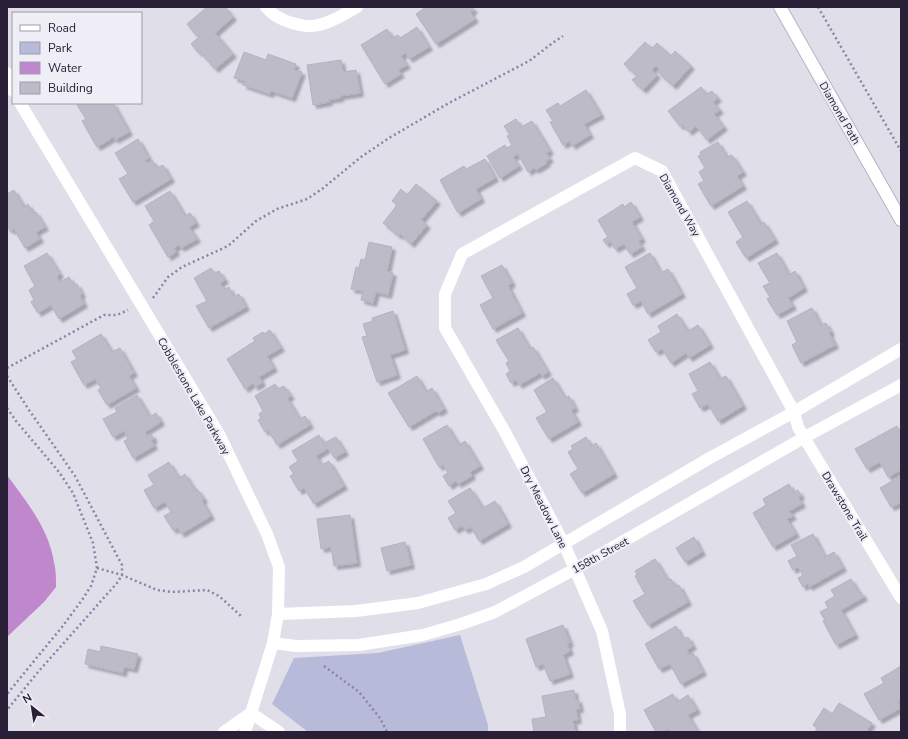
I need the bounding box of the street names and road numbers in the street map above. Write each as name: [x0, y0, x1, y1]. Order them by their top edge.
street label: Diamond Path: [816, 79, 864, 147]
street label: Diamond Way: [655, 171, 704, 240]
street label: Cobblestone Lake Parkway: [154, 335, 234, 458]
street label: Dry Meadow Lane: [516, 464, 571, 551]
street label: Drawstone Trail: [818, 469, 872, 544]
street label: 158th Street: [569, 534, 631, 577]

